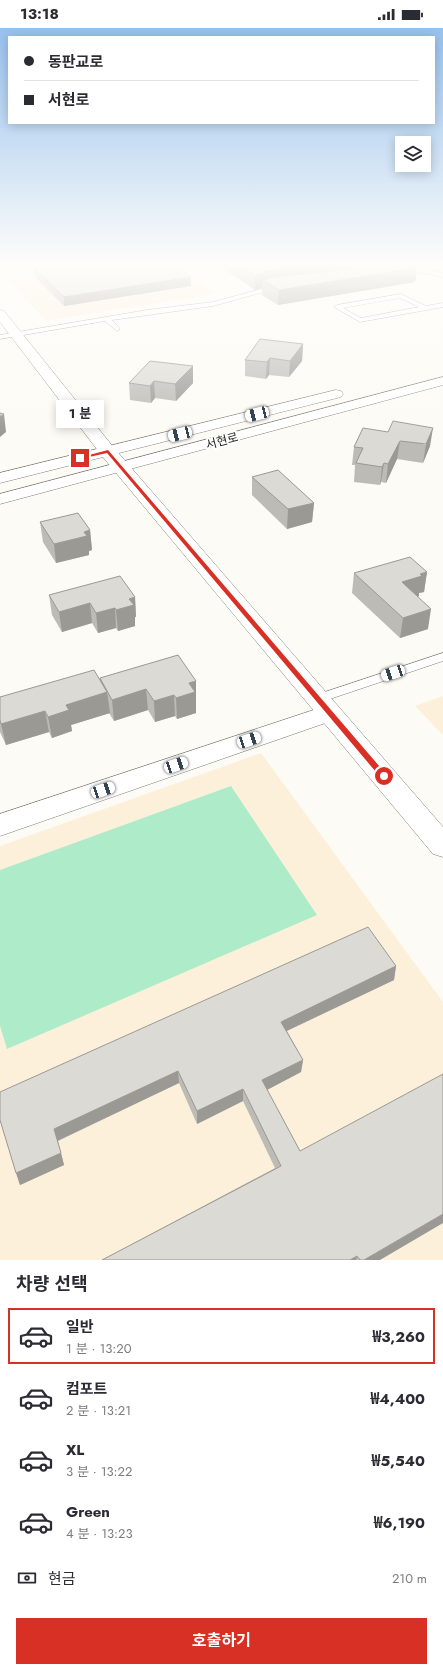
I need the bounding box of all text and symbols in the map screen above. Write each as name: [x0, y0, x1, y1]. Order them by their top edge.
text: 13:18: [20, 3, 59, 25]
text: 동판교로: [48, 51, 103, 73]
text: 서현로: [48, 89, 89, 111]
map controls: [395, 136, 431, 172]
button: layers: [395, 136, 431, 172]
callout: 1 분: [56, 400, 104, 428]
text: 1 분: [69, 404, 91, 423]
car: [244, 405, 270, 423]
car: [167, 425, 193, 443]
street label: 서현로: [204, 428, 240, 454]
route end: [71, 449, 89, 467]
car: [380, 664, 406, 682]
car: [236, 730, 262, 750]
car: [163, 755, 189, 775]
route start: [375, 767, 393, 785]
car: [90, 780, 116, 800]
text: 차량 선택: [16, 1271, 88, 1297]
text: 일반: [66, 1316, 94, 1338]
icon: car: [18, 1318, 54, 1354]
text: ₩3,260: [372, 1326, 425, 1348]
text: 1 분 · 13:20: [66, 1339, 131, 1358]
text: 컴포트: [66, 1378, 107, 1400]
icon: car: [18, 1380, 54, 1416]
text: ₩4,400: [370, 1388, 425, 1410]
text: 2 분 · 13:21: [66, 1401, 131, 1420]
text: XL: [66, 1439, 84, 1461]
icon: car: [18, 1442, 54, 1478]
text: ₩5,540: [372, 1450, 425, 1472]
text: 3 분 · 13:22: [66, 1462, 132, 1481]
text: Green: [66, 1501, 110, 1523]
icon: car: [18, 1504, 54, 1540]
text: ₩6,190: [374, 1512, 425, 1534]
text: 4 분 · 13:23: [66, 1524, 132, 1543]
icon: cash: [16, 1567, 38, 1589]
text: 현금: [48, 1568, 76, 1590]
text: 210 m: [392, 1569, 427, 1588]
button: 호출하기: [16, 1618, 427, 1664]

